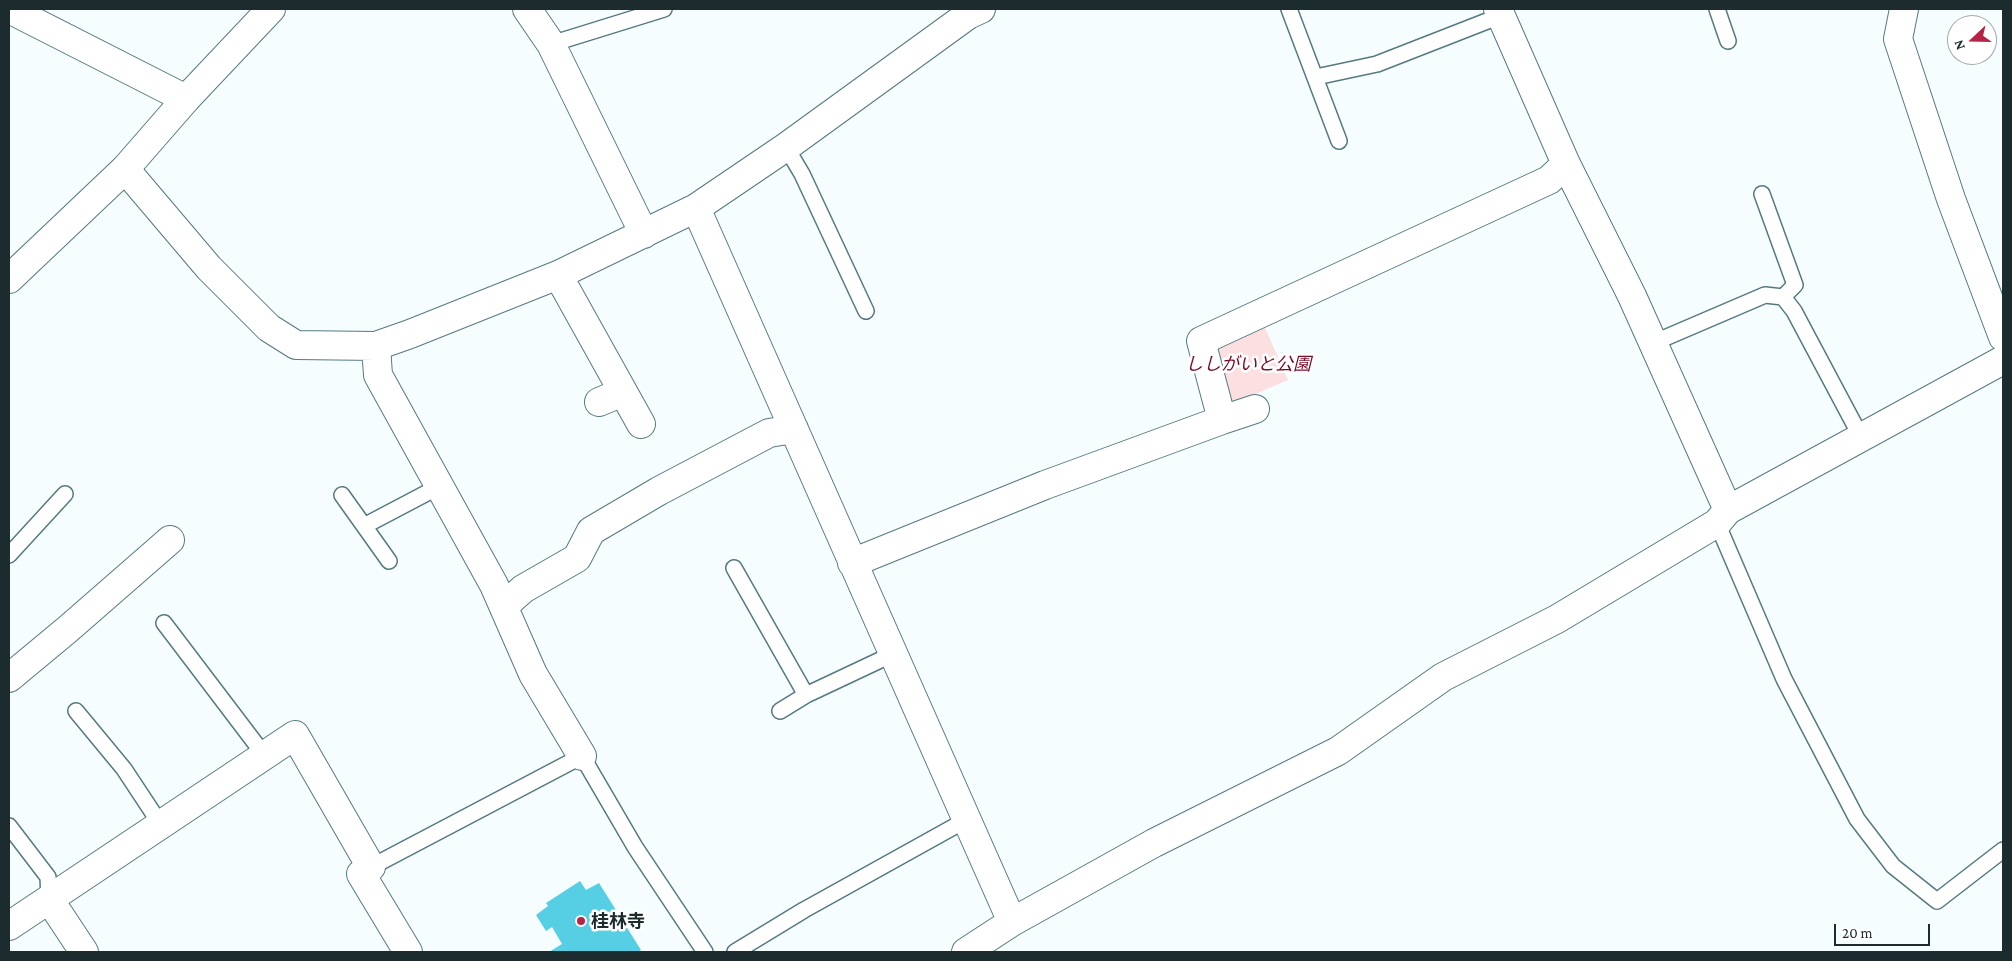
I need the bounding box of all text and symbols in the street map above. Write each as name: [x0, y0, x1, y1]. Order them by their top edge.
north arrow: [1947, 15, 1997, 65]
text: N: [1950, 38, 1968, 52]
park label: ししがいと公園: [1185, 353, 1311, 375]
place label: 桂林寺: [591, 910, 645, 932]
scale bar: [1837, 914, 1933, 946]
marker: 桂林寺: [575, 915, 587, 927]
text: 20 m: [1842, 925, 1873, 941]

